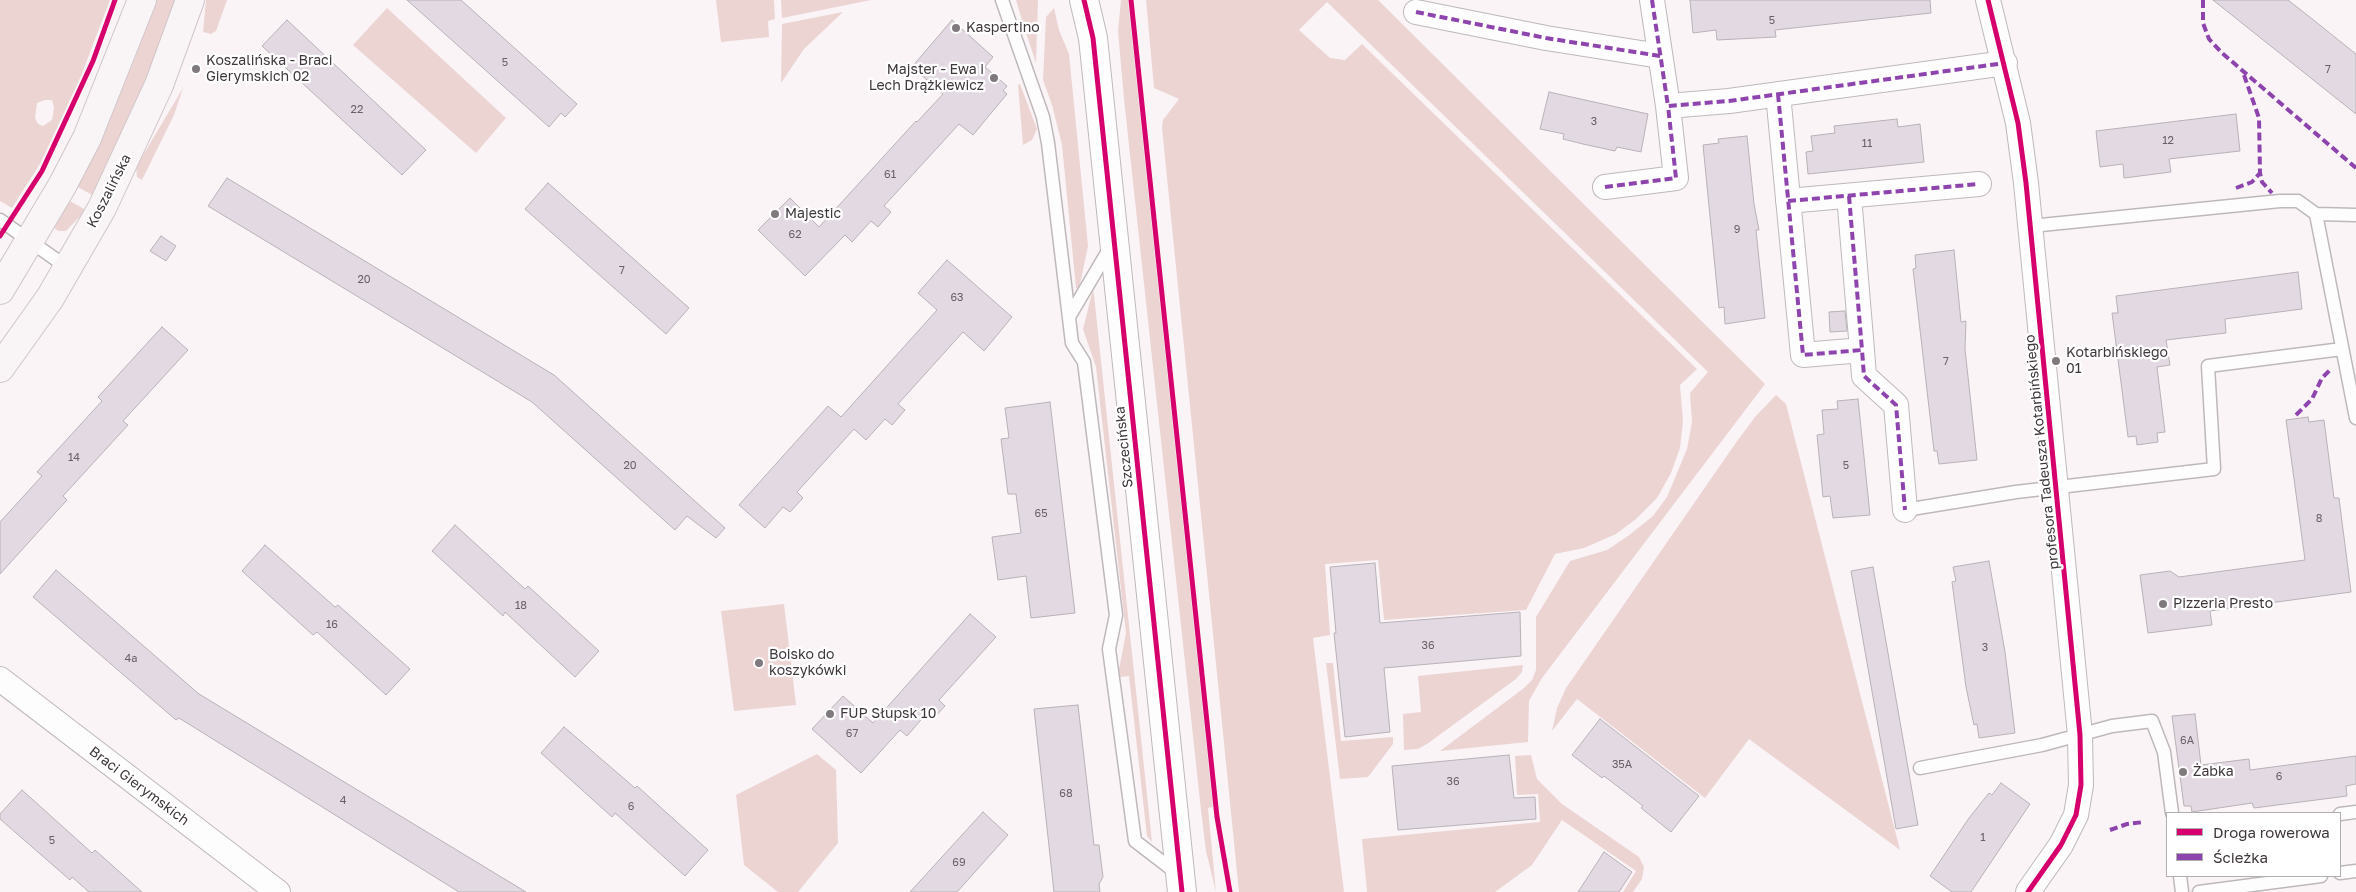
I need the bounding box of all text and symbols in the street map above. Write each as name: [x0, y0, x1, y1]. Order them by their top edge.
house number: 5: [1769, 14, 1775, 28]
place label: Kaspertino: [966, 20, 1040, 36]
marker: Kaspertino: [950, 22, 962, 34]
place label: Koszalińska - Braci Gierymskich 02: [206, 53, 333, 85]
house number: 5: [502, 56, 508, 70]
place label: Majster - Ewa i Lech Drążkiewicz: [869, 62, 984, 94]
marker: Koszalińska - Braci Gierymskich 02: [190, 63, 202, 75]
house number: 7: [2325, 63, 2331, 77]
marker: Majster - Ewa i Lech Drążkiewicz: [988, 72, 1000, 84]
house number: 22: [351, 103, 363, 117]
house number: 3: [1591, 115, 1597, 129]
house number: 12: [2162, 134, 2174, 148]
house number: 11: [1862, 137, 1872, 151]
street label: Koszalińska: [83, 151, 135, 231]
house number: 61: [884, 168, 896, 182]
place label: Majestic: [785, 206, 841, 222]
marker: Majestic: [769, 208, 781, 220]
house number: 9: [1734, 223, 1740, 237]
house number: 62: [788, 228, 802, 242]
house number: 7: [619, 264, 625, 278]
house number: 20: [357, 273, 371, 287]
house number: 63: [950, 291, 964, 305]
street label: profesora Tadeusza Kotarbińskiego: [2021, 334, 2063, 570]
place label: Kotarbińskiego 01: [2066, 345, 2168, 378]
house number: 7: [1943, 355, 1949, 369]
marker: Kotarbińskiego 01: [2050, 355, 2062, 367]
street label: Szczecińska: [1111, 405, 1137, 489]
house number: 14: [68, 451, 80, 465]
house number: 20: [623, 459, 637, 473]
house number: 5: [1843, 459, 1849, 473]
house number: 65: [1034, 507, 1048, 521]
house number: 8: [2316, 512, 2322, 526]
place label: Pizzeria Presto: [2173, 596, 2273, 612]
marker: Pizzeria Presto: [2157, 598, 2169, 610]
house number: 18: [515, 599, 527, 613]
house number: 16: [326, 618, 338, 632]
house number: 36: [1421, 639, 1435, 653]
house number: 3: [1982, 641, 1988, 655]
place label: Boisko do koszykówki: [769, 647, 846, 680]
house number: 4a: [125, 652, 137, 666]
marker: Boisko do koszykówki: [753, 657, 765, 669]
place label: FUP Słupsk 10: [840, 706, 936, 722]
marker: FUP Słupsk 10: [824, 708, 836, 720]
house number: 67: [846, 727, 858, 741]
house number: 6A: [2180, 734, 2194, 748]
street label: Braci Gierymskich: [86, 743, 192, 829]
house number: 35A: [1612, 758, 1632, 772]
place label: Żabka: [2193, 764, 2234, 780]
marker: Żabka: [2177, 766, 2189, 778]
house number: 6: [2276, 770, 2282, 784]
house number: 36: [1446, 775, 1460, 789]
house number: 68: [1059, 787, 1073, 801]
house number: 4: [340, 794, 346, 808]
house number: 6: [628, 800, 634, 814]
legend: [2166, 812, 2341, 877]
text: Droga rowerowa: [2213, 823, 2330, 841]
house number: 1: [1980, 831, 1986, 845]
house number: 5: [49, 834, 55, 848]
text: Ścieżka: [2213, 848, 2268, 866]
house number: 69: [952, 856, 966, 870]

